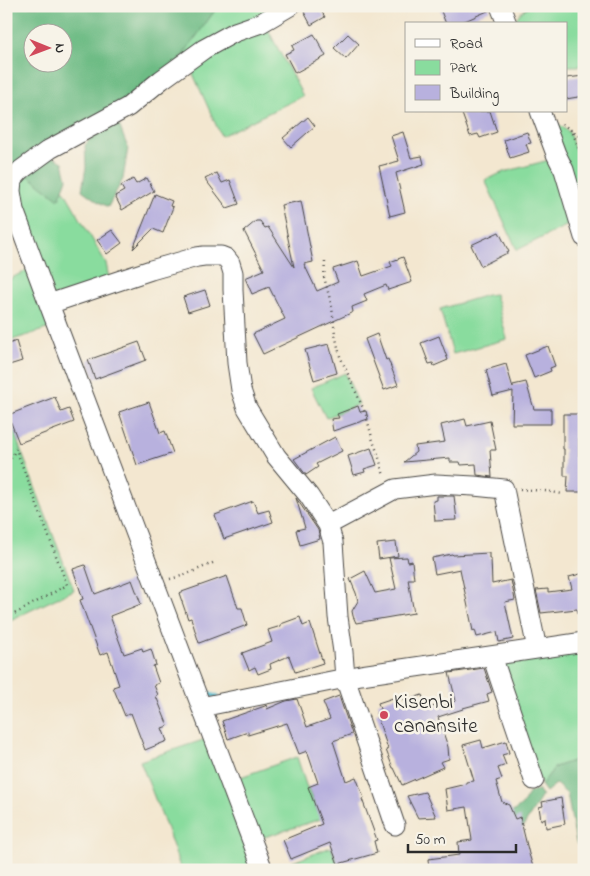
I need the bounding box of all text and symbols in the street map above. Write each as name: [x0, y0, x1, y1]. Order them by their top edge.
north arrow: [22, 22, 72, 72]
legend: [405, 22, 568, 112]
text: Road: [450, 33, 483, 55]
text: N: [49, 43, 70, 53]
text: Park: [450, 57, 478, 79]
text: Building: [449, 83, 499, 106]
place label: Kisenbi canansite: [394, 688, 478, 742]
marker: Kisenbi canansite: [378, 709, 390, 721]
scale bar: [408, 821, 515, 853]
text: 50 m: [415, 829, 446, 851]

